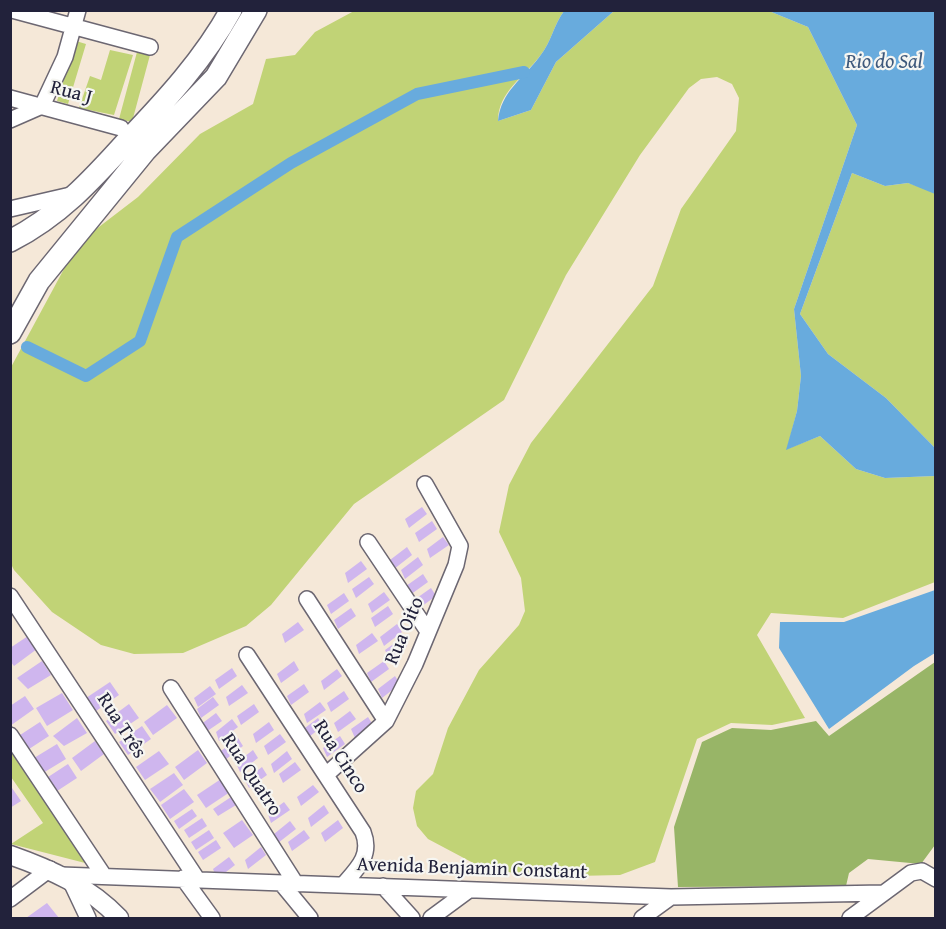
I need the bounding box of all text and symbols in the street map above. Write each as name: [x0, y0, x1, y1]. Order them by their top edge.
water label: Rio do Sal: [845, 50, 923, 76]
street label: Rua J: [47, 76, 95, 110]
street label: Rua Oito: [380, 594, 430, 668]
street label: Rua Três: [91, 689, 151, 763]
street label: Rua Cinco: [307, 716, 373, 798]
street label: Rua Quatro: [215, 729, 287, 821]
street label: Avenida Benjamin Constant: [356, 853, 588, 885]

